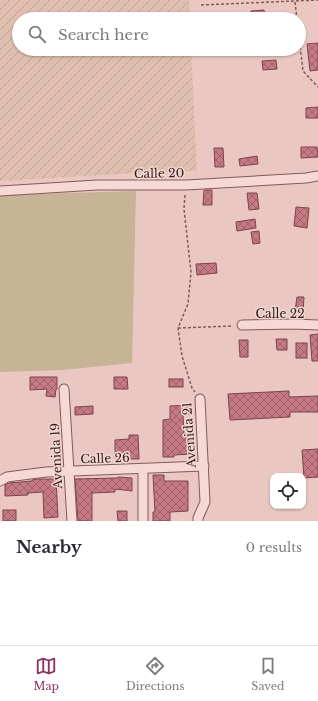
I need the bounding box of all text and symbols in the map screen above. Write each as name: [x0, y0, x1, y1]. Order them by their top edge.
search box: [12, 12, 306, 56]
icon: search: [26, 23, 48, 45]
text: Search here: [58, 25, 149, 44]
street label: Calle 20: [134, 165, 184, 181]
street label: Calle 22: [255, 306, 305, 321]
street label: Avenida 21: [179, 402, 199, 469]
street label: Avenida 19: [47, 423, 65, 490]
street label: Calle 26: [80, 450, 130, 466]
map controls: [270, 473, 306, 509]
button: locate: [270, 473, 306, 509]
text: Nearby: [16, 537, 82, 558]
text: 0 results: [246, 539, 302, 556]
tab: Map: [33, 655, 59, 693]
tab: Directions: [126, 655, 184, 693]
tab: Saved: [251, 655, 285, 693]

